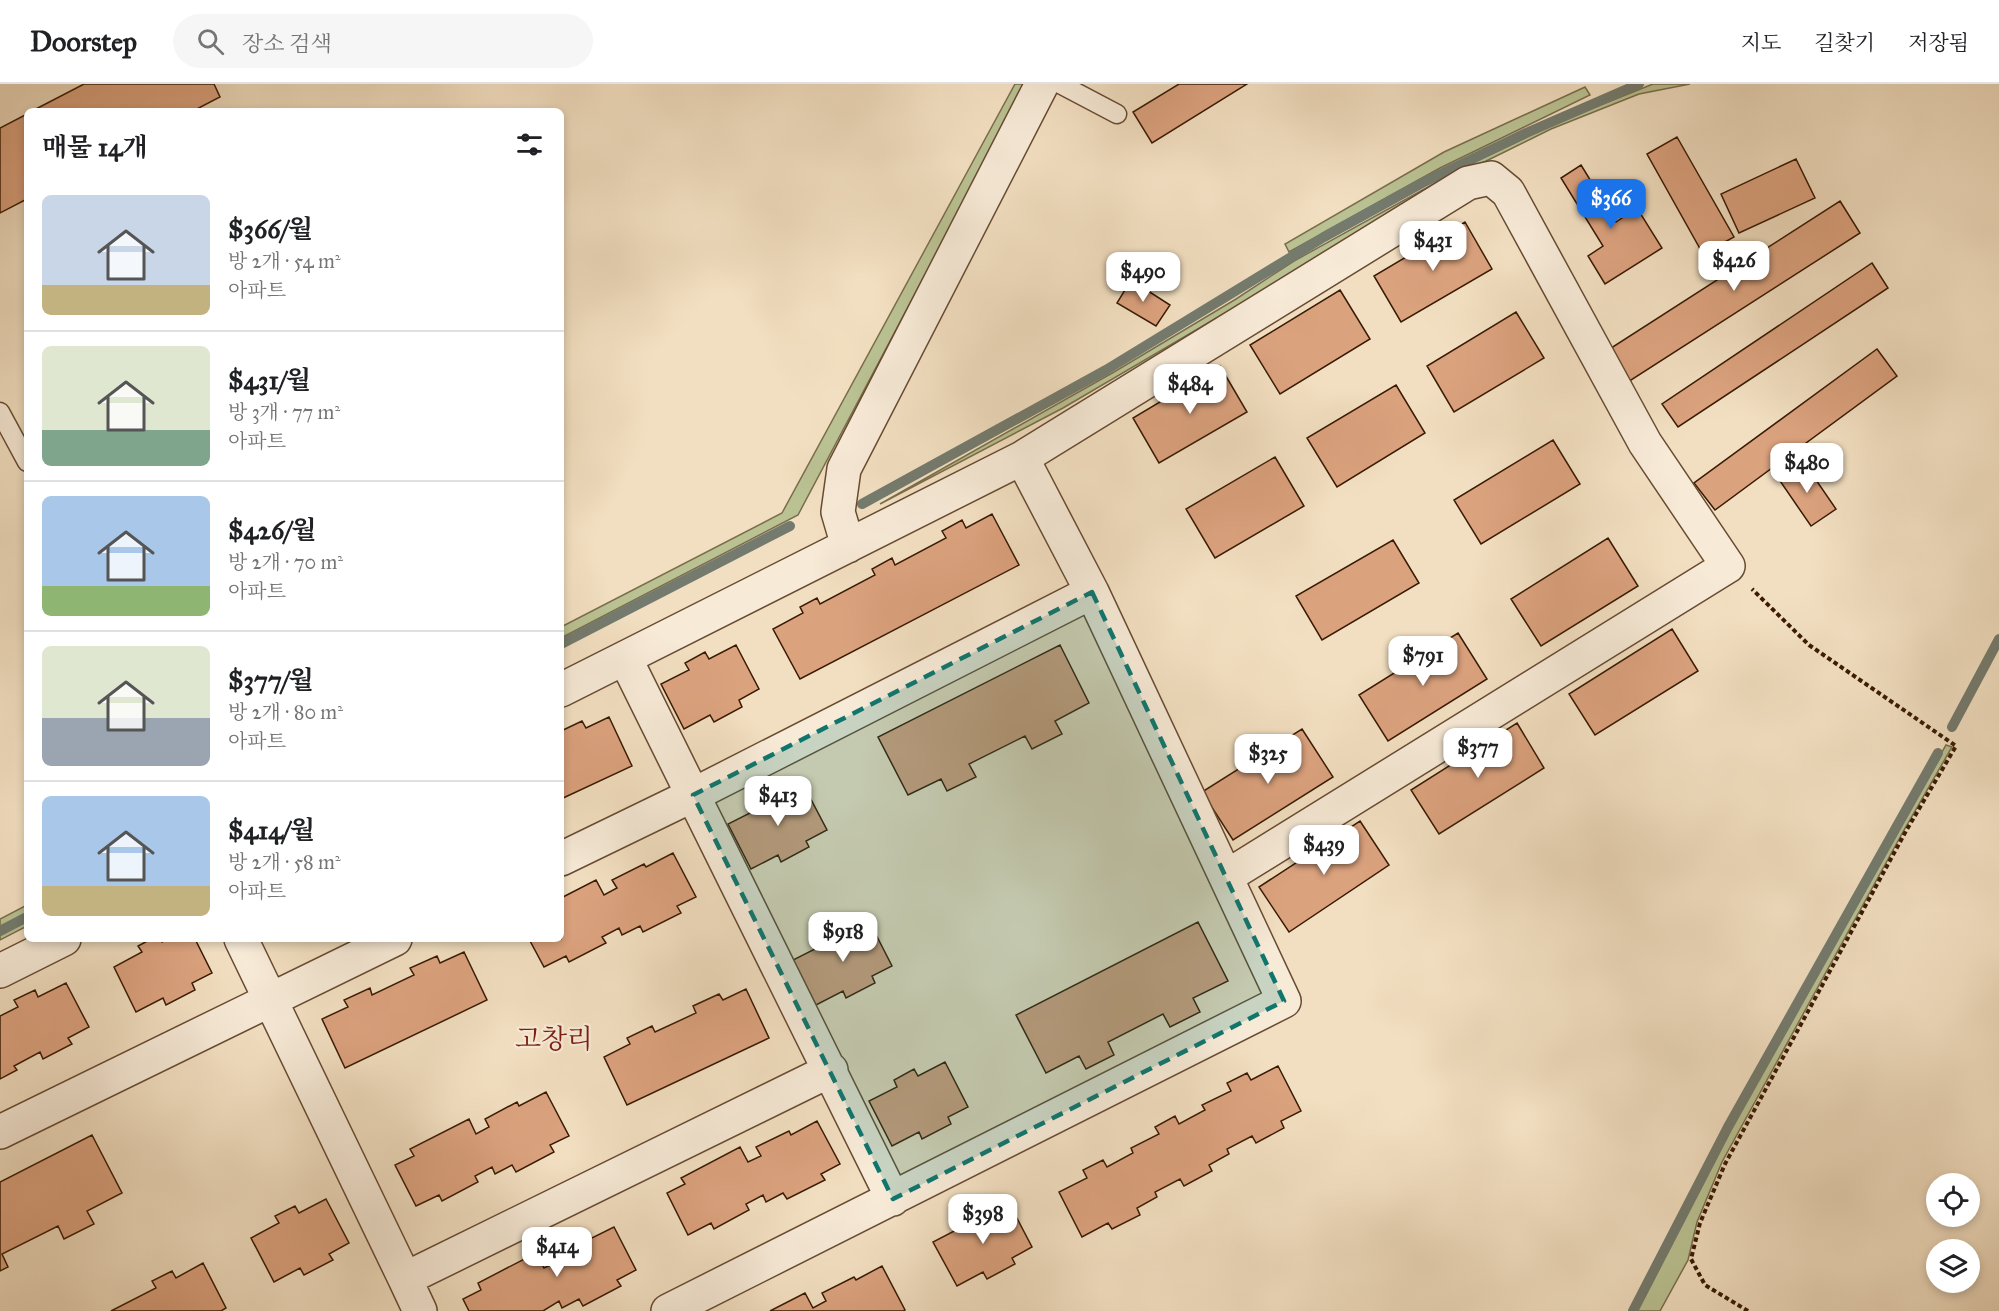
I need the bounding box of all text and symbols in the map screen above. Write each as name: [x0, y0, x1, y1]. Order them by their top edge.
search box: [173, 14, 593, 68]
text: Doorstep: [30, 24, 137, 59]
icon: search: [194, 25, 227, 58]
text: 장소 검색: [242, 30, 332, 57]
text: 지도: [1741, 30, 1781, 56]
text: 길찾기: [1814, 30, 1875, 56]
text: 저장됨: [1908, 30, 1969, 56]
icon: filters: [513, 128, 546, 161]
text: 매물 14개: [42, 131, 148, 163]
pin: $366: [1575, 179, 1647, 230]
text: $366: [1591, 186, 1631, 210]
text: $366/월: [228, 213, 313, 245]
icon: home: [90, 219, 162, 291]
pin: $431: [1397, 221, 1469, 272]
text: $431: [1413, 228, 1453, 252]
pin: $426: [1698, 241, 1770, 292]
text: $426: [1712, 248, 1756, 272]
text: 방 2개 · 54 m²: [228, 249, 341, 273]
pin: $490: [1107, 252, 1179, 303]
text: $490: [1120, 259, 1166, 283]
text: 아파트: [228, 278, 286, 302]
text: $431/월: [228, 364, 311, 396]
pin: $484: [1154, 364, 1226, 415]
icon: home: [90, 370, 162, 442]
text: $484: [1168, 371, 1212, 395]
text: 방 3개 · 77 m²: [228, 400, 340, 424]
text: 아파트: [228, 429, 286, 453]
pin: $480: [1771, 443, 1843, 494]
text: $480: [1784, 450, 1830, 474]
text: $426/월: [228, 514, 316, 546]
icon: home: [90, 520, 162, 592]
text: 방 2개 · 70 m²: [228, 550, 343, 574]
text: 아파트: [228, 579, 286, 603]
pin: $791: [1387, 636, 1459, 687]
text: $791: [1402, 643, 1444, 667]
text: $377/월: [228, 664, 314, 696]
icon: home: [90, 670, 162, 742]
text: 방 2개 · 80 m²: [228, 700, 343, 724]
pin: $377: [1442, 728, 1514, 779]
text: 아파트: [228, 729, 286, 753]
pin: $325: [1232, 734, 1304, 785]
text: $377: [1457, 735, 1499, 759]
text: $325: [1248, 741, 1288, 765]
pin: $413: [742, 776, 814, 827]
text: $413: [758, 783, 798, 807]
text: $414/월: [228, 814, 315, 846]
icon: home: [90, 820, 162, 892]
pin: $439: [1288, 825, 1360, 876]
text: $439: [1303, 832, 1345, 856]
text: 방 2개 · 58 m²: [228, 850, 341, 874]
text: 아파트: [228, 879, 286, 903]
pin: $918: [807, 912, 879, 963]
text: $918: [822, 919, 864, 943]
district label: 고창리: [515, 1022, 593, 1055]
map controls: [1926, 1173, 1980, 1293]
button: locate: [1926, 1173, 1980, 1227]
pin: $398: [947, 1194, 1019, 1245]
text: $398: [962, 1201, 1004, 1225]
pin: $414: [521, 1227, 593, 1278]
text: $414: [536, 1234, 578, 1258]
button: layers: [1926, 1239, 1980, 1293]

